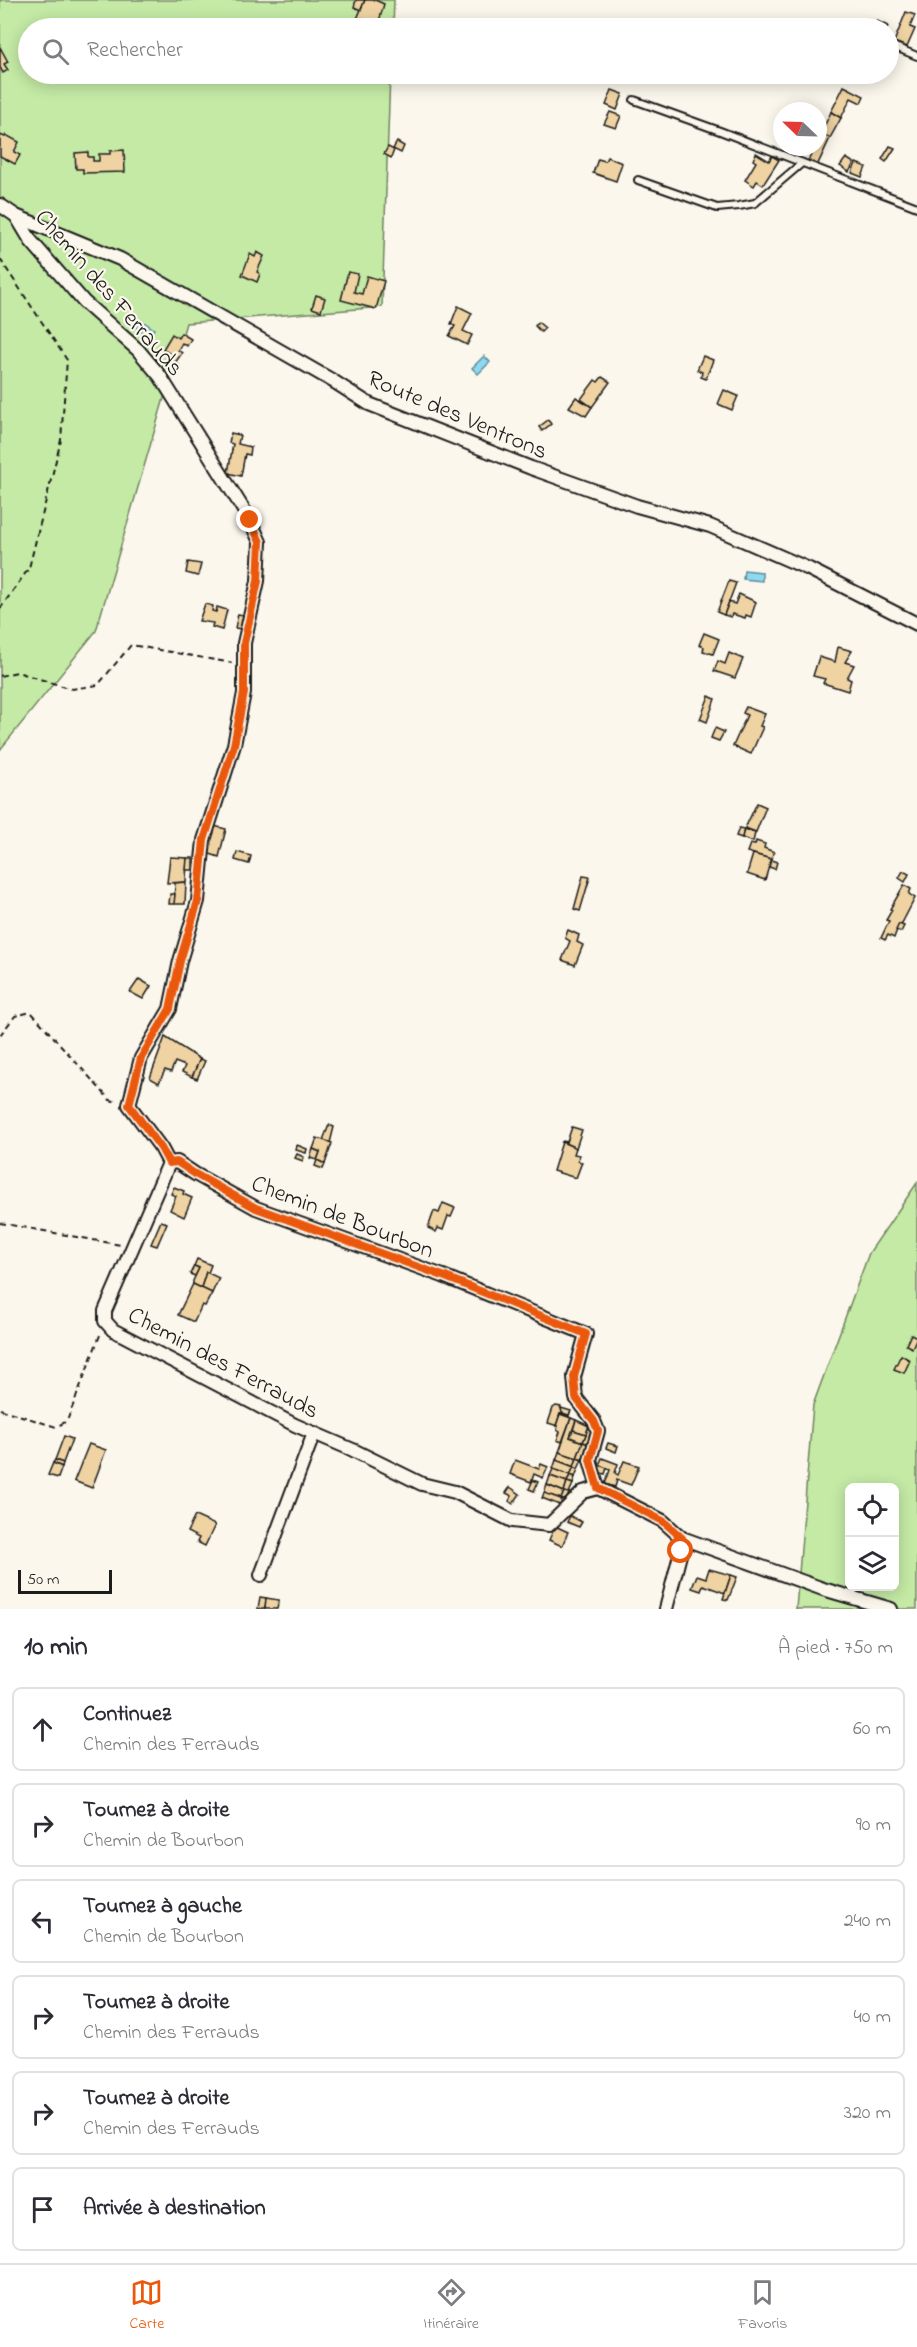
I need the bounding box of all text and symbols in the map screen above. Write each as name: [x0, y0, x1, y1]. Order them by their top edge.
search box: [18, 18, 899, 84]
icon: search: [39, 35, 72, 68]
text: Rechercher: [87, 35, 183, 67]
north arrow: [773, 102, 827, 156]
street label: Chemin des Ferrauds: [25, 202, 191, 385]
street label: Route des Ventrons: [362, 363, 552, 470]
route end: [236, 506, 262, 532]
street label: Chemin de Bourbon: [246, 1167, 438, 1269]
street label: Chemin des Ferrauds: [121, 1299, 325, 1429]
map controls: [845, 1483, 899, 1591]
button: locate: [845, 1483, 899, 1537]
route start: [667, 1537, 693, 1563]
button: layers: [845, 1537, 899, 1591]
scale bar: [18, 1567, 112, 1594]
text: 50 m: [27, 1568, 59, 1592]
text: 10 min: [24, 1629, 88, 1667]
text: À pied · 750 m: [778, 1634, 893, 1663]
text: Continuez: [83, 1699, 171, 1731]
icon: ahead: [26, 1713, 59, 1746]
text: 60 m: [853, 1715, 891, 1744]
text: Chemin des Ferrauds: [83, 1731, 260, 1760]
text: Tournez à droite: [83, 1795, 229, 1827]
icon: right: [26, 1809, 59, 1842]
text: 90 m: [856, 1811, 891, 1840]
text: Chemin de Bourbon: [83, 1827, 244, 1856]
text: Tournez à gauche: [83, 1891, 242, 1923]
icon: left: [26, 1905, 59, 1938]
text: 240 m: [844, 1907, 891, 1936]
text: Chemin de Bourbon: [83, 1923, 244, 1952]
text: Tournez à droite: [83, 1987, 229, 2019]
icon: right: [26, 2001, 59, 2034]
text: 40 m: [854, 2003, 891, 2032]
text: Chemin des Ferrauds: [83, 2019, 260, 2048]
text: Tournez à droite: [83, 2083, 229, 2115]
icon: right: [26, 2097, 59, 2130]
text: 320 m: [844, 2099, 891, 2128]
text: Chemin des Ferrauds: [83, 2115, 260, 2144]
icon: arrive: [26, 2193, 59, 2226]
text: Arrivée à destination: [83, 2193, 266, 2225]
tab: Carte: [129, 2276, 164, 2336]
tab: Itinéraire: [423, 2276, 479, 2336]
tab: Favoris: [738, 2276, 788, 2336]

